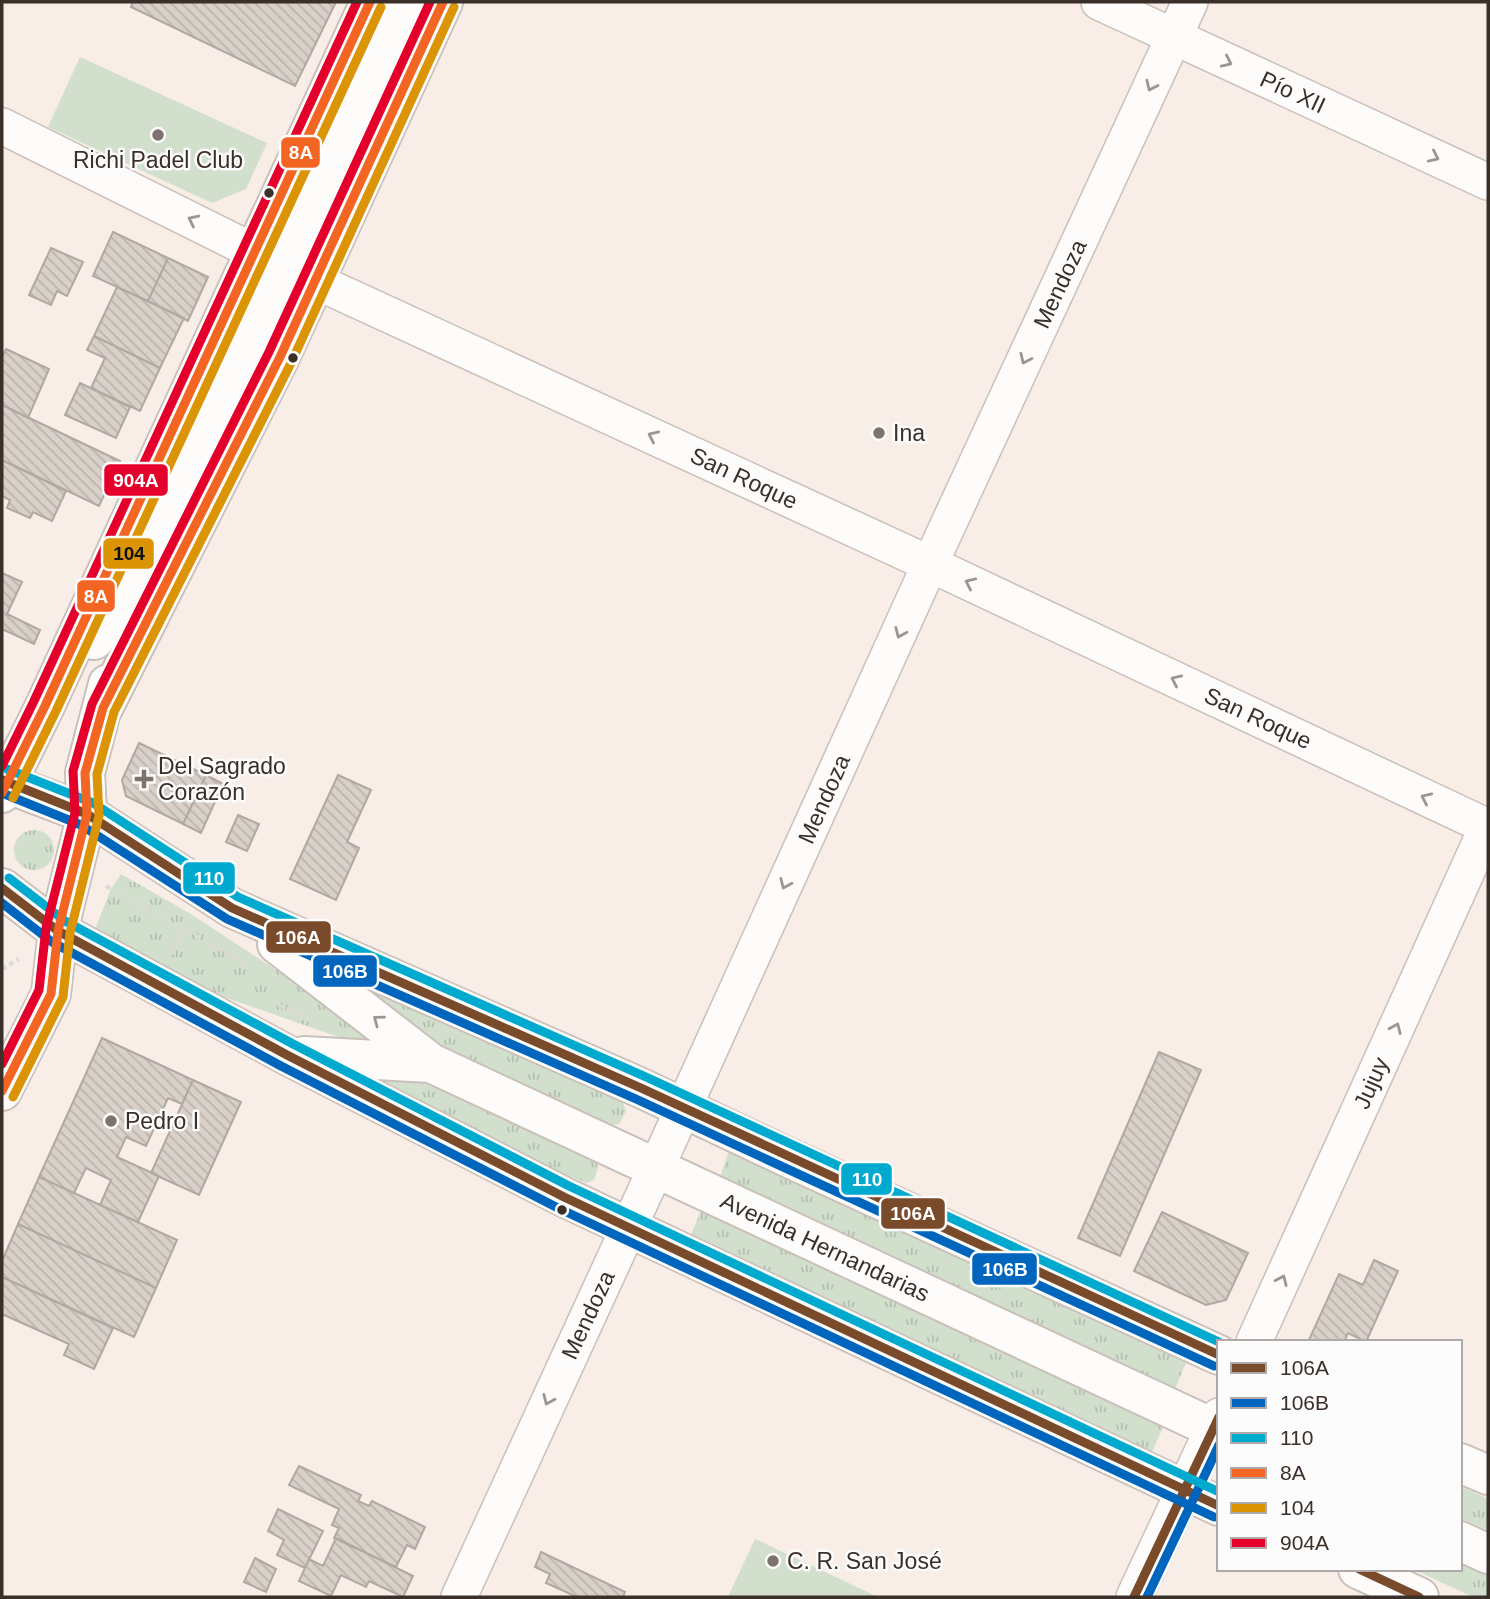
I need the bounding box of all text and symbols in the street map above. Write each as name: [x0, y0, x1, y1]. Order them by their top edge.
one-way arrow: [1220, 53, 1232, 67]
street label: Pío XII: [1256, 66, 1330, 118]
one-way arrow: [1145, 79, 1159, 91]
marker: Richi Padel Club: [150, 127, 166, 143]
line badge: 8A: [280, 136, 321, 169]
text: 8A: [289, 142, 313, 163]
place label: Richi Padel Club: [73, 147, 243, 173]
one-way arrow: [1427, 149, 1439, 163]
unlabelled marker: [262, 186, 276, 200]
one-way arrow: [188, 214, 200, 228]
street label: Mendoza: [1028, 235, 1092, 332]
unlabelled marker: [286, 351, 300, 365]
one-way arrow: [1019, 352, 1033, 364]
place label: Ina: [893, 420, 925, 446]
marker: Ina: [871, 425, 887, 441]
one-way arrow: [648, 430, 660, 444]
street label: San Roque: [686, 442, 802, 514]
line badge: 904A: [103, 463, 169, 497]
text: 904A: [113, 470, 159, 491]
line badge: 104: [102, 537, 155, 570]
text: 104: [113, 543, 145, 564]
one-way arrow: [965, 577, 978, 591]
line badge: 8A: [76, 579, 116, 613]
text: 8A: [84, 586, 108, 607]
one-way arrow: [894, 626, 908, 638]
one-way arrow: [1171, 674, 1183, 688]
street label: San Roque: [1200, 682, 1316, 754]
street label: Mendoza: [793, 750, 855, 848]
place label: Del Sagrado Corazón: [158, 753, 286, 805]
marker: Del Sagrado Corazón: [136, 771, 152, 787]
one-way arrow: [1421, 792, 1434, 806]
line badge: 110: [182, 861, 236, 895]
text: 110: [194, 868, 224, 889]
one-way arrow: [779, 877, 793, 890]
line badge: 106A: [265, 920, 332, 954]
text: 106A: [275, 927, 321, 948]
line badge: 106B: [312, 954, 378, 988]
text: 106B: [322, 961, 368, 982]
one-way arrow: [373, 1016, 386, 1029]
one-way arrow: [1388, 1023, 1402, 1035]
street label: Jujuy: [1348, 1053, 1394, 1113]
place label: Pedro I: [125, 1108, 199, 1134]
marker: Pedro I: [103, 1113, 119, 1129]
line badge: 110: [840, 1162, 893, 1196]
text: 110: [852, 1169, 882, 1190]
street label: Avenida Hernandarias: [717, 1187, 933, 1307]
line badge: 106A: [880, 1197, 946, 1230]
unlabelled marker: [555, 1203, 569, 1217]
text: 106A: [890, 1203, 936, 1224]
line badge: 106B: [971, 1252, 1038, 1286]
text: 106B: [982, 1259, 1028, 1280]
street label: Mendoza: [556, 1266, 620, 1363]
one-way arrow: [1274, 1274, 1288, 1287]
legend: [1217, 1340, 1462, 1571]
text: 106A: [1280, 1356, 1329, 1379]
text: 106B: [1280, 1391, 1329, 1414]
one-way arrow: [542, 1393, 556, 1406]
text: 110: [1280, 1426, 1313, 1449]
text: 8A: [1280, 1461, 1306, 1484]
text: 104: [1280, 1496, 1315, 1519]
text: 904A: [1280, 1531, 1329, 1554]
place label: C. R. San José: [787, 1548, 942, 1574]
marker: C. R. San José: [765, 1553, 781, 1569]

